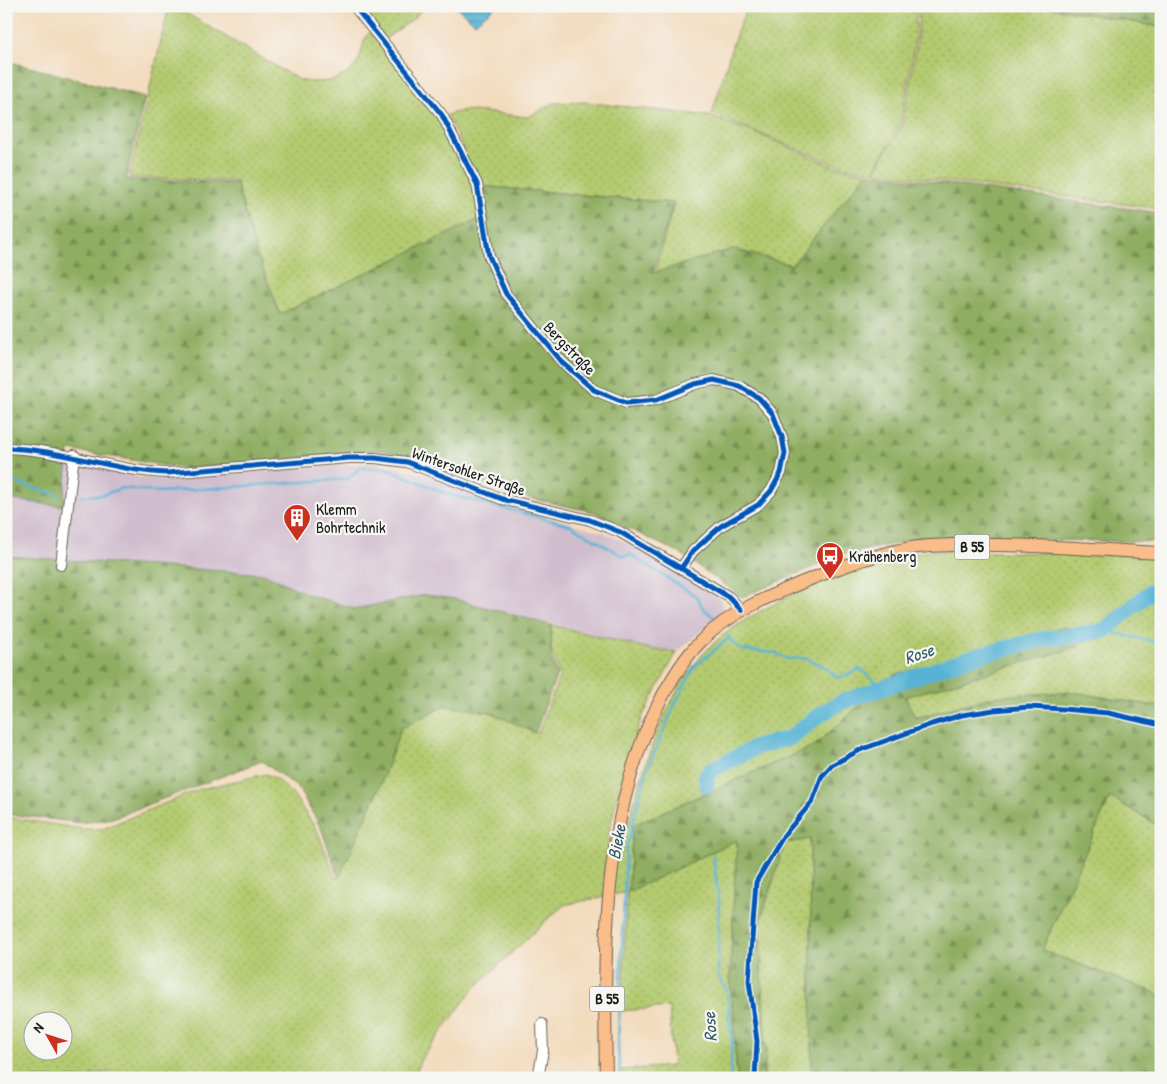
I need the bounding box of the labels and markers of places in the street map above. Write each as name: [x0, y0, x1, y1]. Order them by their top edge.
place label: Klemm Bohrtechnik: [316, 498, 386, 538]
building icon: Klemm Bohrtechnik: [282, 503, 312, 542]
bus stop icon: Krähenberg: [815, 541, 845, 580]
place label: Krähenberg: [849, 545, 916, 567]

